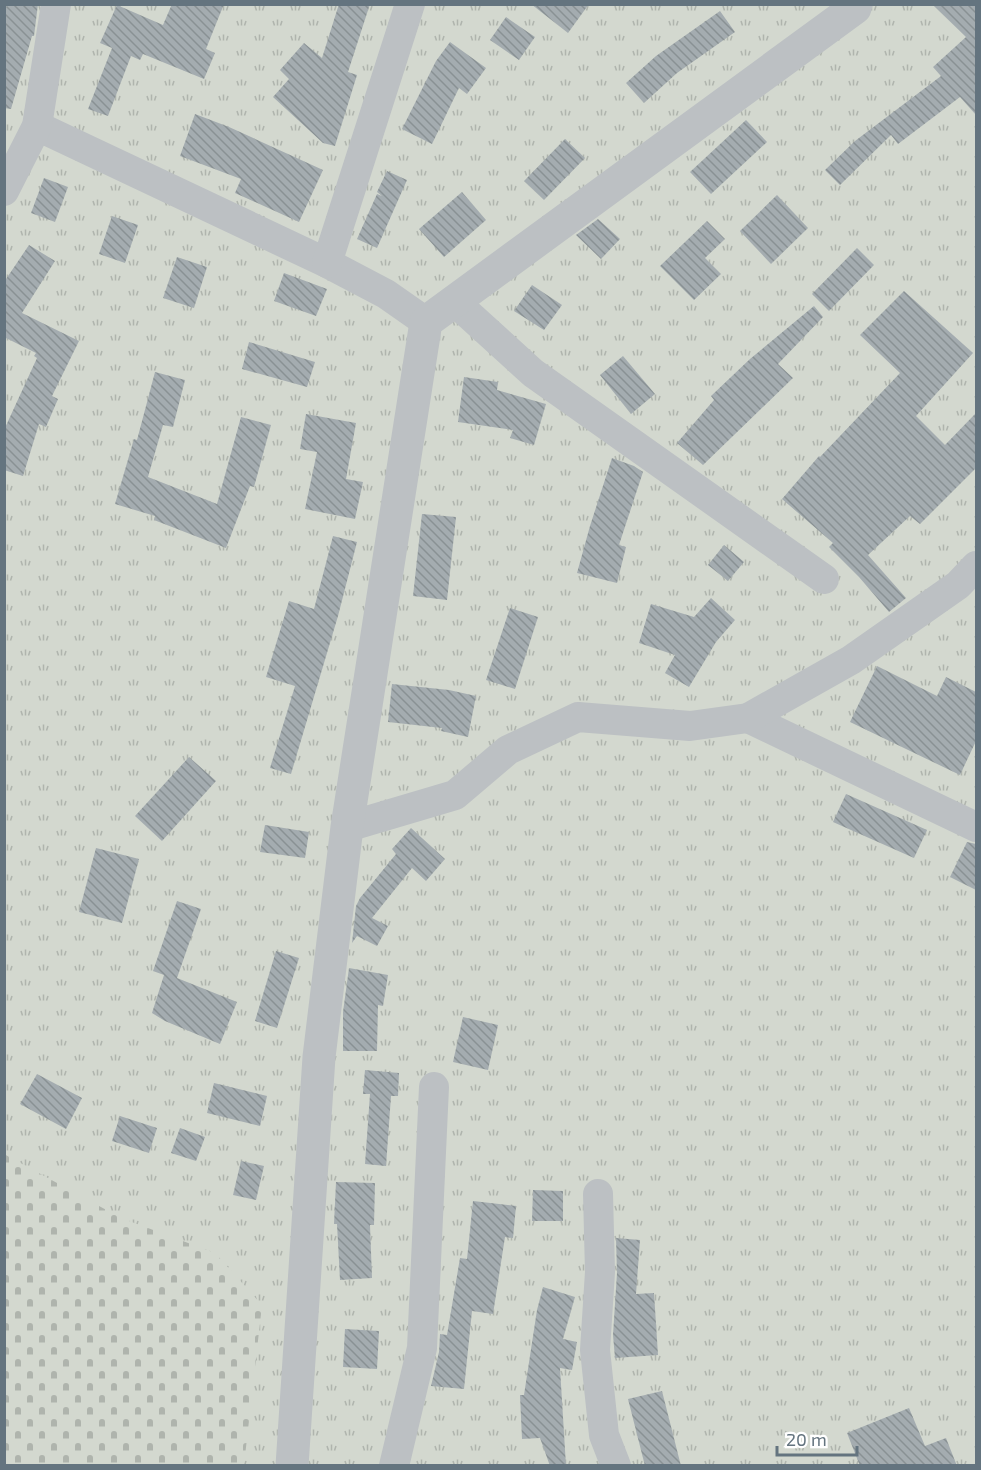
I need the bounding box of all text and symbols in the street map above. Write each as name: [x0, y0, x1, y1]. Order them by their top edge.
scale bar: [777, 1419, 856, 1457]
text: 20 m: [786, 1428, 827, 1450]

